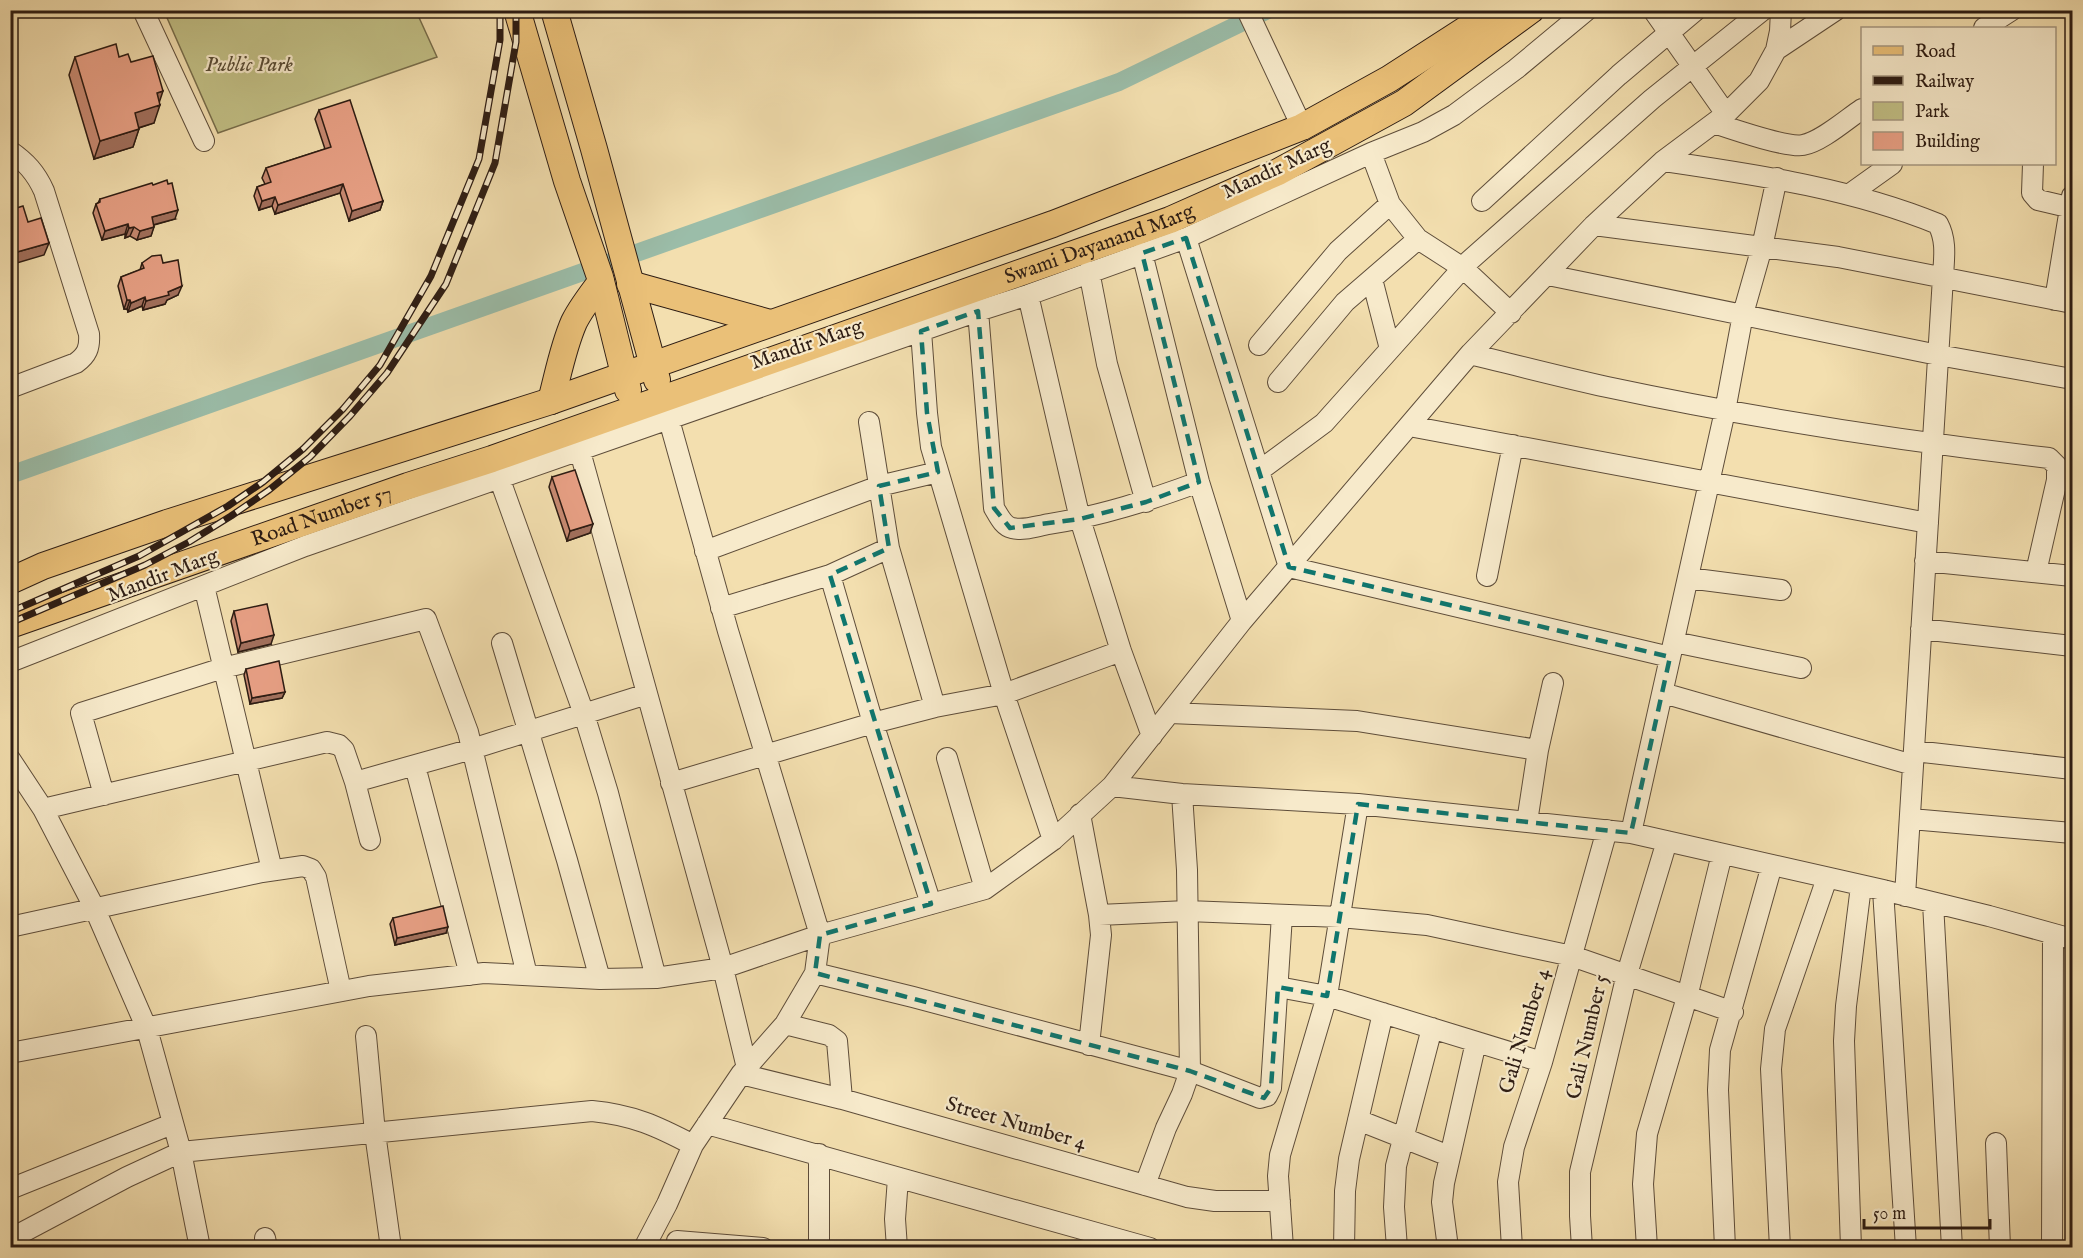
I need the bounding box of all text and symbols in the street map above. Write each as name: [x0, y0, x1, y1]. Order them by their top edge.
legend: [1861, 27, 2056, 165]
text: Road: [1915, 41, 1956, 64]
park label: Public Park: [205, 52, 293, 79]
text: Railway: [1915, 71, 1974, 94]
text: Park: [1915, 101, 1950, 124]
text: Building: [1915, 131, 1980, 154]
street label: Mandir Marg: [1218, 132, 1336, 206]
street label: Swami Dayanand Marg: [1001, 197, 1199, 291]
street label: Mandir Marg: [747, 313, 867, 377]
street label: Road Number 57: [248, 479, 396, 553]
street label: Mandir Marg: [104, 542, 223, 610]
street label: Gali Number 4: [1493, 964, 1557, 1097]
street label: Gali Number 5: [1561, 972, 1616, 1102]
street label: Street Number 4: [943, 1091, 1090, 1157]
scale bar: [1864, 1192, 1990, 1230]
text: 50 m: [1873, 1203, 1906, 1226]

